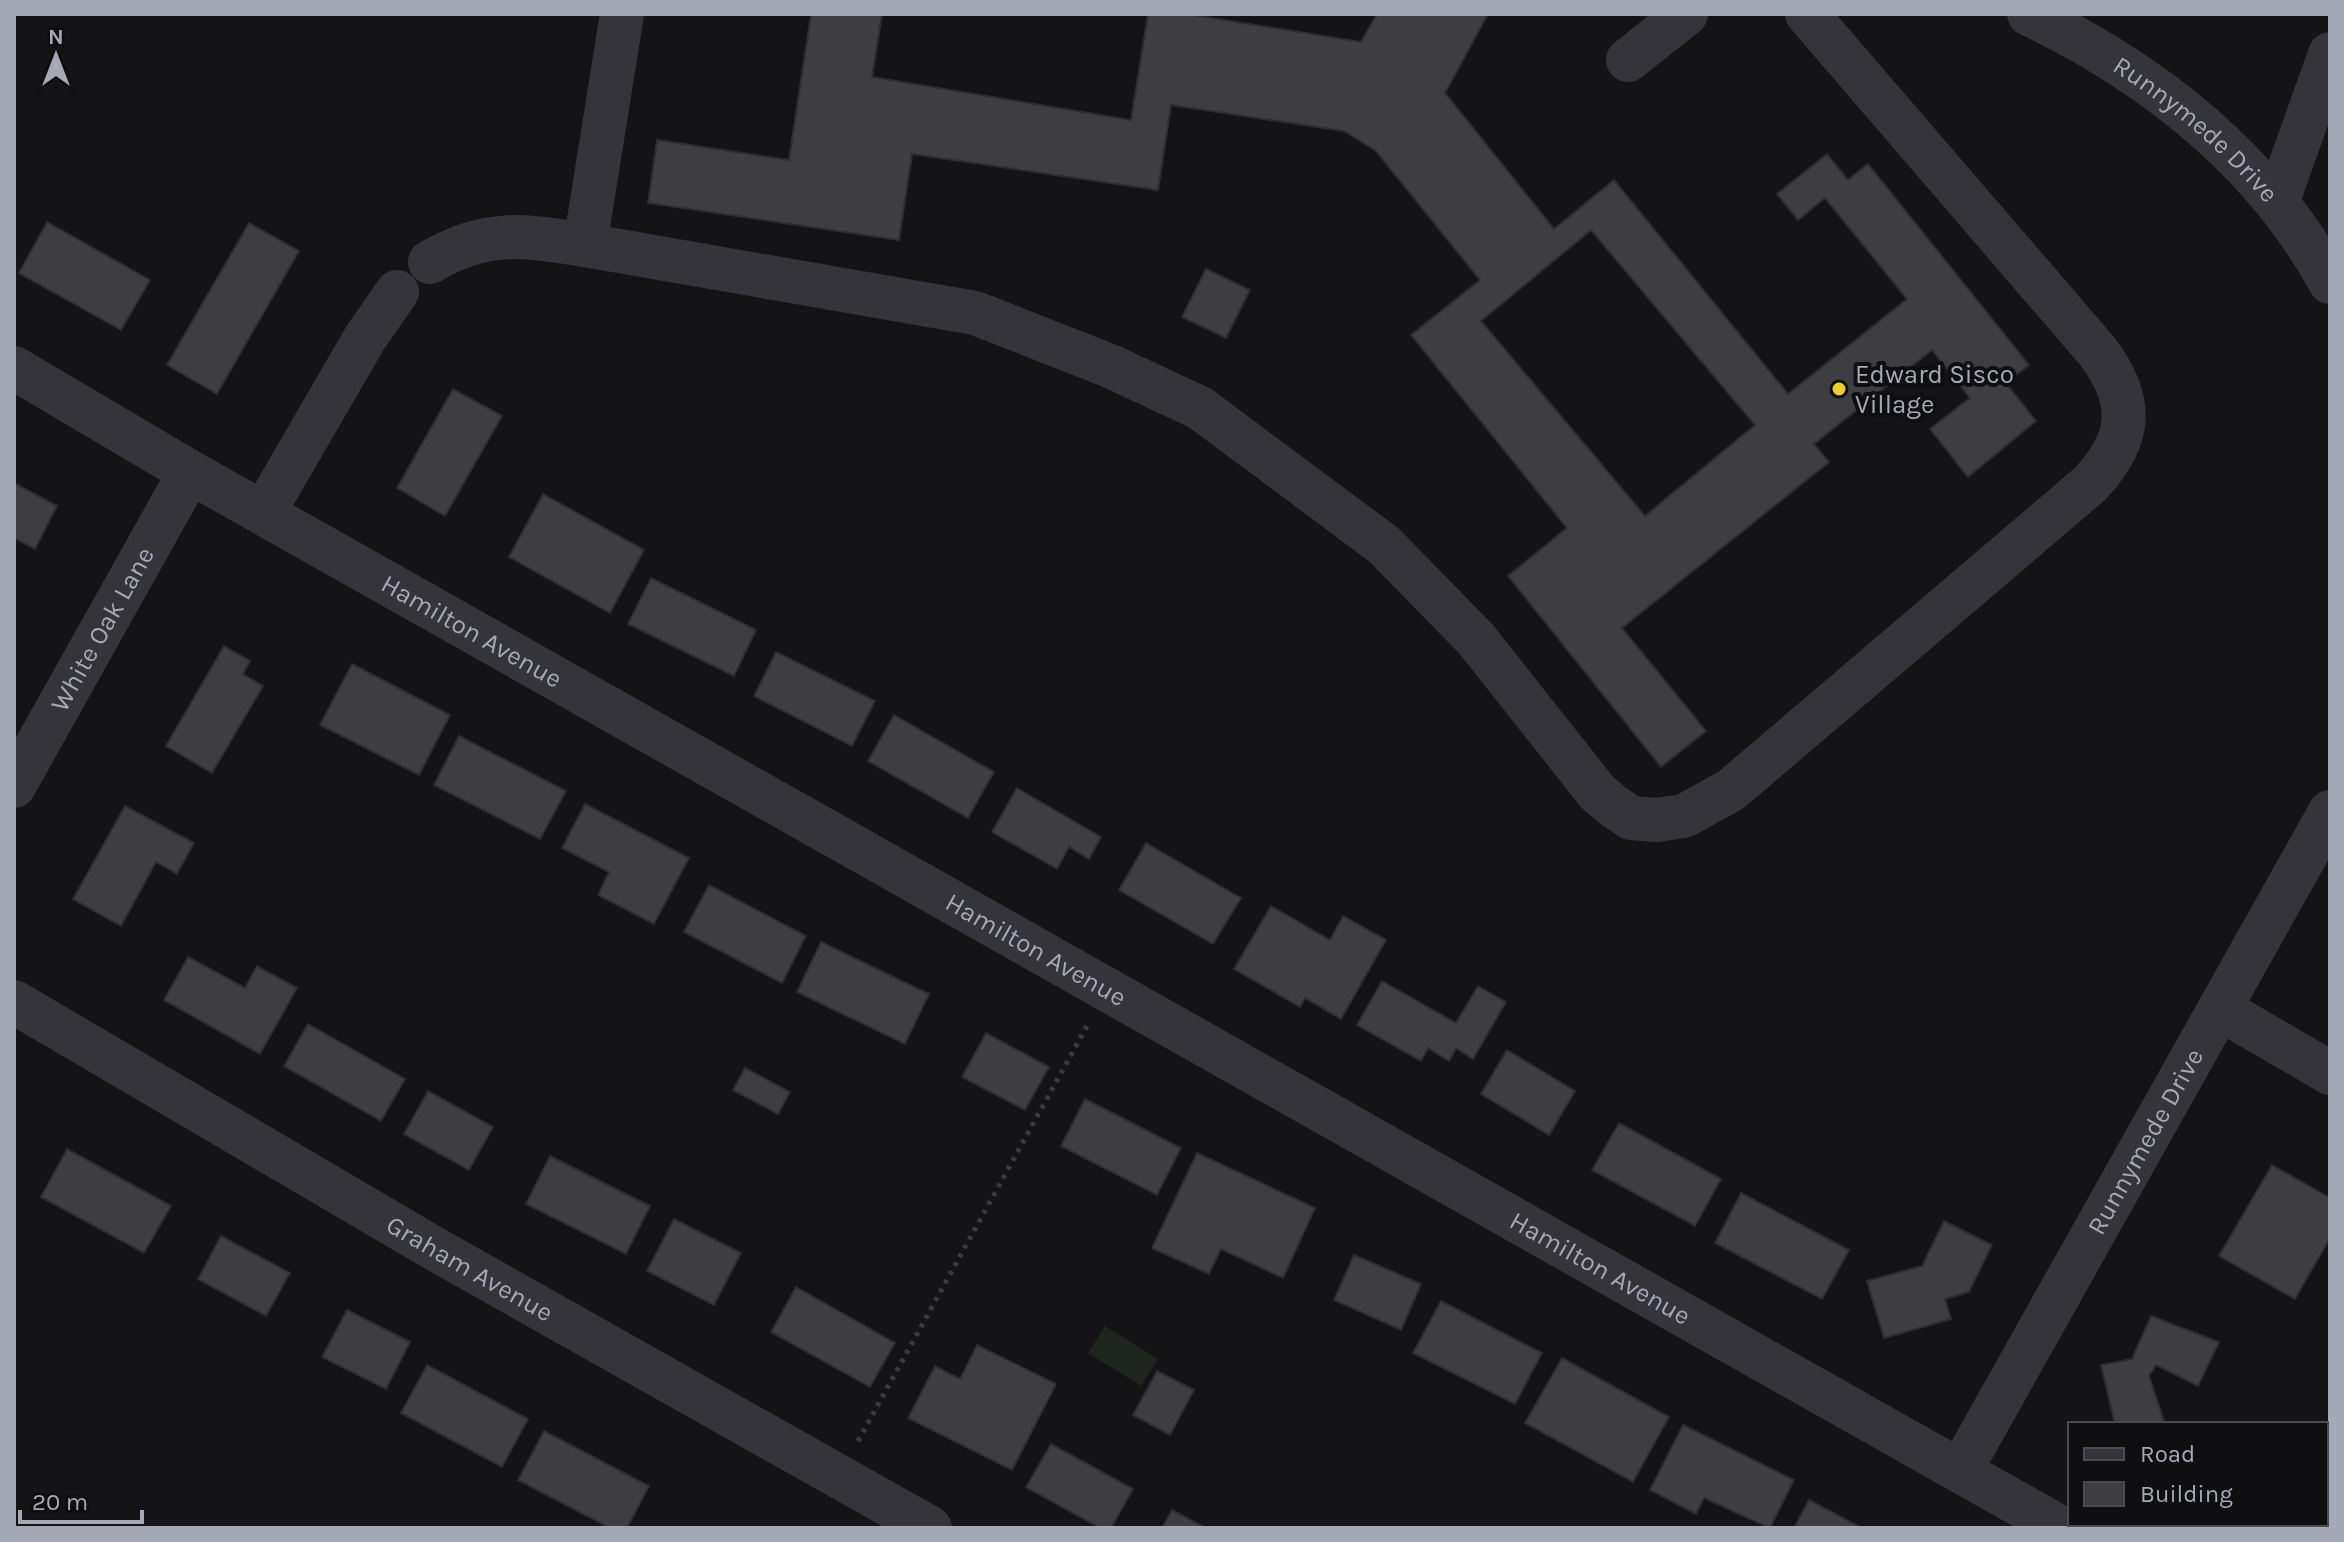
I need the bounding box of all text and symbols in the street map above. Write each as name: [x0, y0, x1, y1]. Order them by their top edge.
north arrow: [16, 16, 96, 96]
text: N: [48, 24, 64, 50]
street label: Runnymede Drive: [2108, 49, 2285, 208]
place label: Edward Sisco Village: [1855, 359, 2014, 420]
marker: Edward Sisco Village: [1830, 380, 1848, 398]
street label: White Oak Lane: [44, 541, 160, 717]
street label: Hamilton Avenue: [376, 568, 568, 694]
street label: Hamilton Avenue: [940, 886, 1132, 1013]
street label: Runnymede Drive: [2080, 1043, 2210, 1240]
street label: Hamilton Avenue: [1505, 1205, 1696, 1331]
street label: Graham Avenue: [381, 1209, 559, 1328]
legend: [2068, 1422, 2328, 1526]
text: Road: [2140, 1440, 2195, 1468]
scale bar: [20, 1474, 142, 1524]
text: Building: [2140, 1480, 2233, 1508]
text: 20 m: [32, 1488, 88, 1516]

